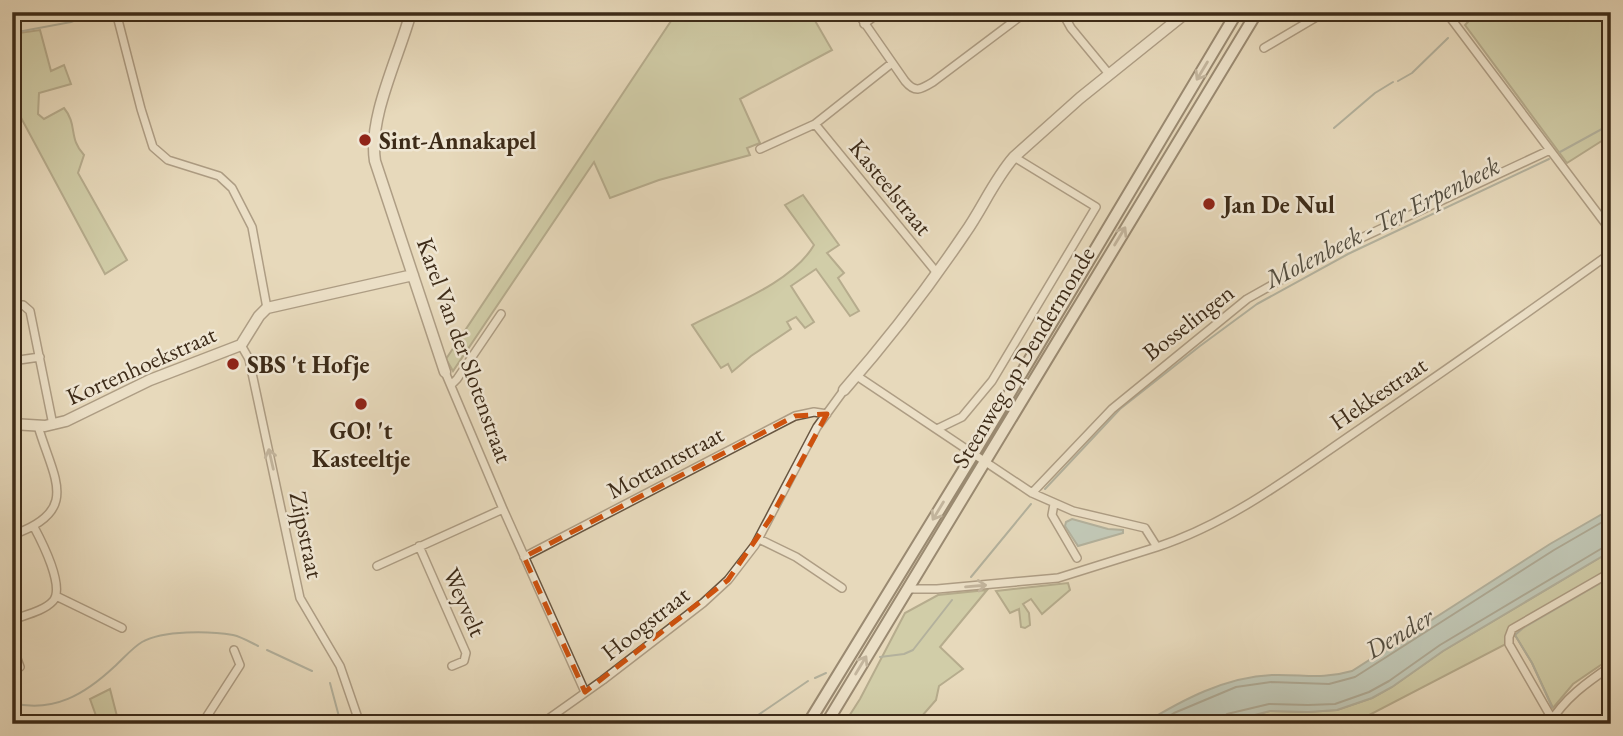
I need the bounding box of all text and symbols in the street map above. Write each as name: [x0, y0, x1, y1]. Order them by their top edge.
one-way arrow: [1195, 60, 1209, 80]
place label: Sint-Annakapel: [379, 125, 537, 156]
marker: Sint-Annakapel: [357, 132, 373, 148]
street label: Kasteelstraat: [843, 132, 940, 242]
water label: Molenbeek - Ter Erpenbeek: [1257, 148, 1506, 297]
place label: Jan De Nul: [1221, 189, 1335, 220]
marker: Jan De Nul: [1201, 196, 1217, 212]
one-way arrow: [1114, 227, 1128, 247]
street label: Karel Van der Slotenstraat: [410, 233, 520, 467]
street label: Steenweg op Dendermonde: [945, 240, 1101, 474]
street label: Bosselingen: [1136, 276, 1240, 367]
street label: Kortenhoekstraat: [61, 318, 221, 412]
place label: SBS 't Hofje: [247, 349, 370, 381]
street label: Hekkestraat: [1323, 349, 1433, 437]
marker: SBS 't Hofje: [225, 356, 241, 372]
marker: GO! 't Kasteeltje: [353, 396, 369, 412]
place label: GO! 't Kasteeltje: [312, 415, 410, 475]
street label: Mottantstraat: [601, 418, 729, 506]
one-way arrow: [263, 449, 276, 471]
street label: Zijpstraat: [283, 489, 331, 582]
one-way arrow: [931, 501, 945, 521]
street label: Weyvelt: [436, 563, 494, 642]
street label: Hoogstraat: [595, 579, 696, 667]
one-way arrow: [964, 579, 987, 592]
water label: Dender: [1358, 599, 1441, 667]
one-way arrow: [855, 656, 869, 676]

